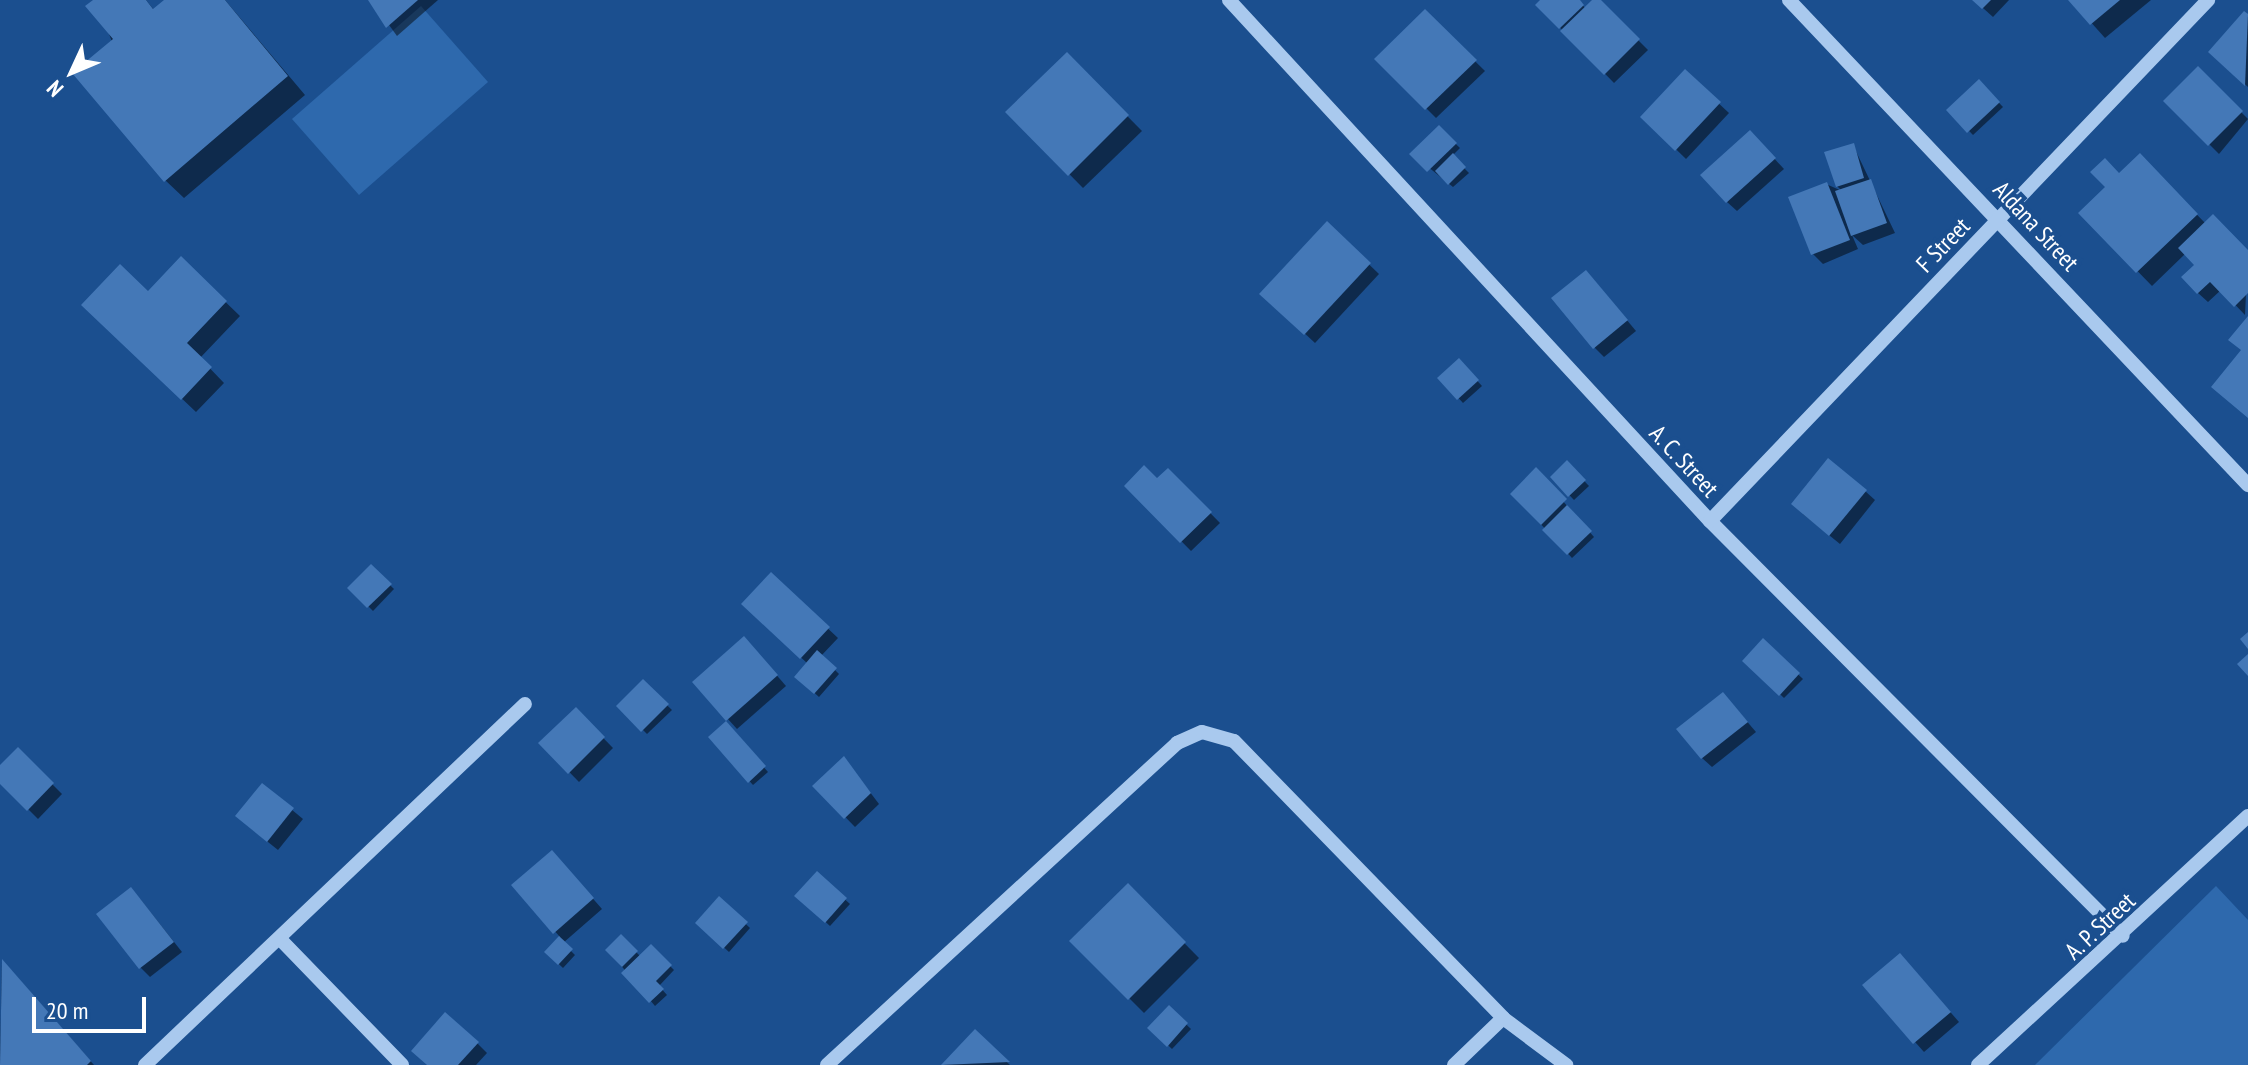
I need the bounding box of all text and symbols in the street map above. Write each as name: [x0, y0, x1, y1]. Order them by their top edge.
north arrow: [32, 32, 112, 112]
text: N: [41, 75, 69, 103]
street label: Aldana Street: [1987, 175, 2085, 277]
street label: F Street: [1910, 212, 1976, 278]
street label: A. C. Street: [1642, 418, 1726, 504]
street label: A. P. Street: [2058, 885, 2142, 967]
scale bar: [36, 981, 150, 1031]
text: 20 m: [46, 995, 88, 1026]

